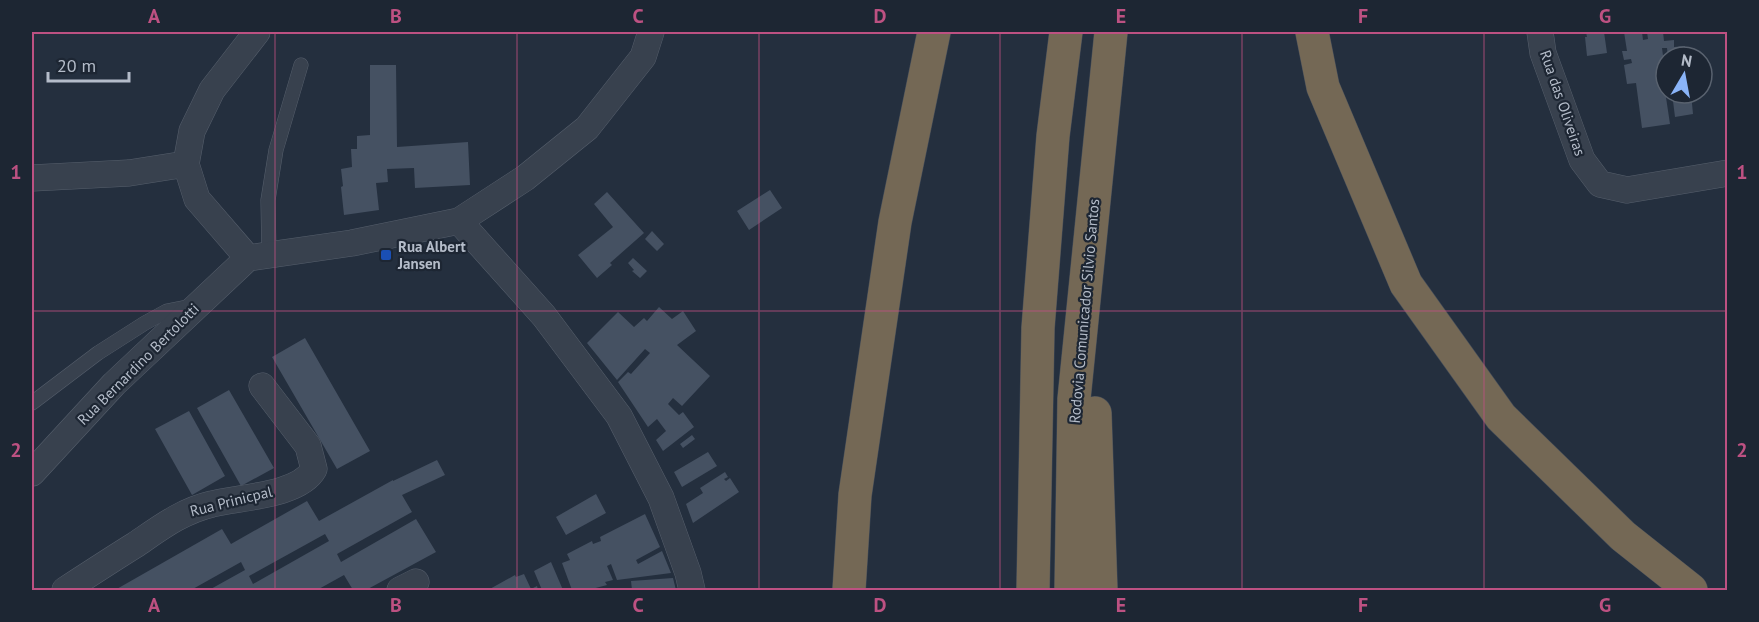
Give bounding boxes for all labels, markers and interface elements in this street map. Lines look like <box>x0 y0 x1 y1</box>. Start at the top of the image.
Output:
text: A <box>148 3 161 29</box>
text: B <box>390 3 402 29</box>
text: C <box>632 3 644 29</box>
text: D <box>874 3 887 29</box>
text: E <box>1116 3 1126 29</box>
text: F <box>1358 3 1368 29</box>
text: G <box>1599 3 1611 29</box>
scale bar <box>48 45 129 83</box>
north arrow <box>1654 45 1714 105</box>
street label: Rua das Oliveiras <box>1536 48 1590 158</box>
text: N <box>1680 49 1694 71</box>
text: 20 m <box>57 54 96 77</box>
text: 1 <box>10 159 22 185</box>
text: 1 <box>1736 159 1748 185</box>
street label: Rodovia Comunicador Silvio Santos <box>1065 198 1103 424</box>
place label: Rua Albert Jansen <box>397 237 467 273</box>
marker: Rua Albert Jansen <box>379 248 393 262</box>
street label: Rua Bernardino Bertolotti <box>73 299 203 429</box>
text: 2 <box>10 437 22 463</box>
text: 2 <box>1736 437 1748 463</box>
street label: Rua Prinicpal <box>188 481 275 520</box>
text: A <box>148 592 161 618</box>
text: B <box>390 592 402 618</box>
text: C <box>632 592 644 618</box>
text: D <box>874 592 887 618</box>
text: E <box>1116 592 1126 618</box>
text: F <box>1358 592 1368 618</box>
text: G <box>1599 592 1611 618</box>

